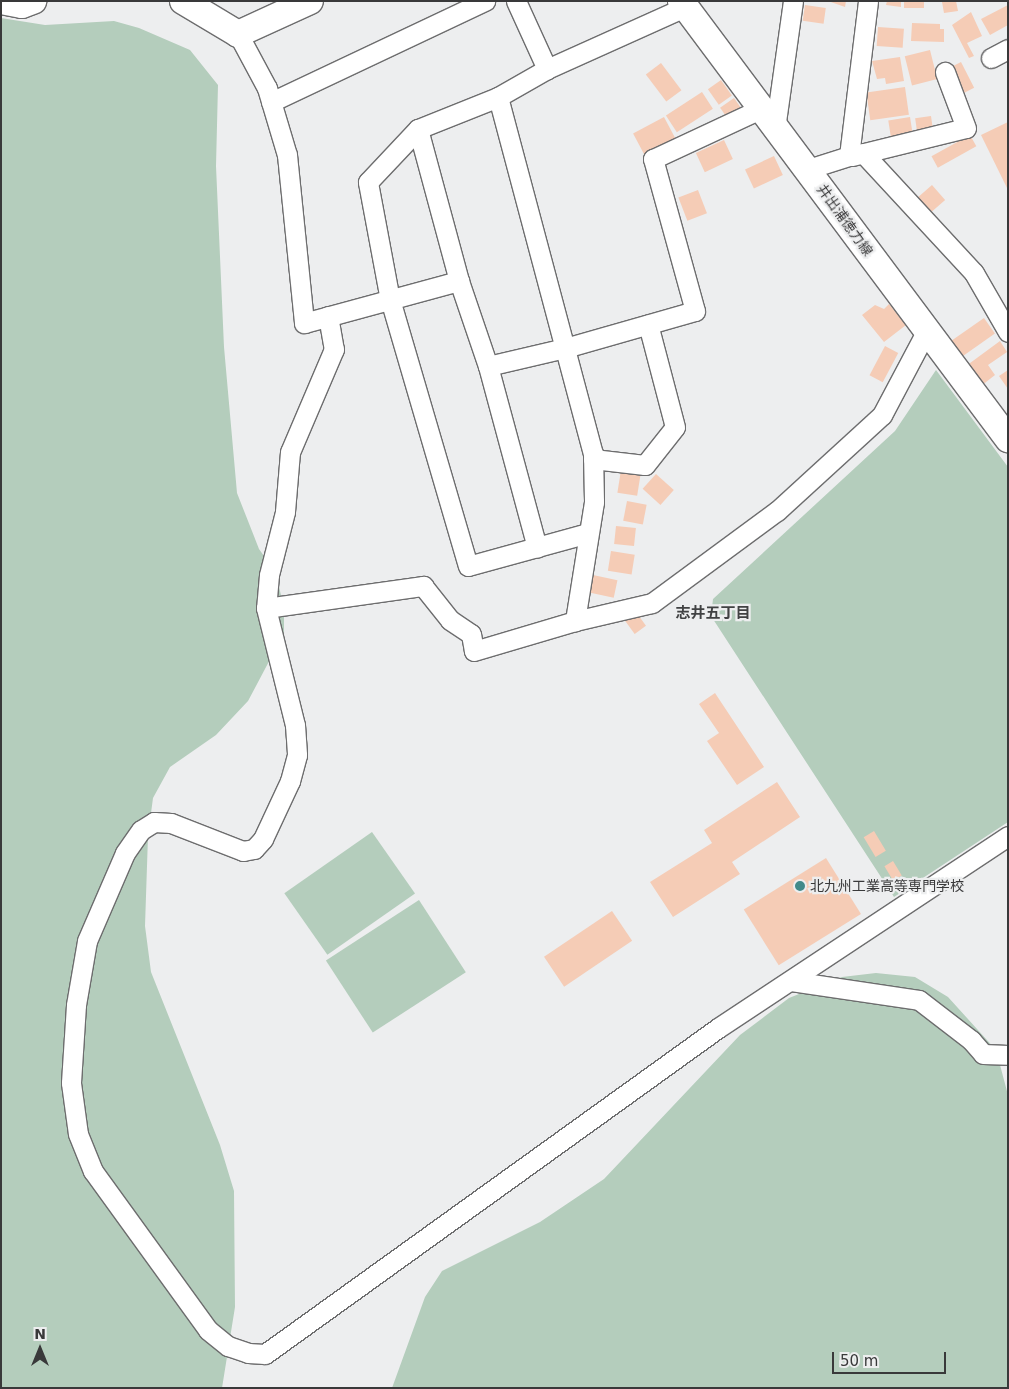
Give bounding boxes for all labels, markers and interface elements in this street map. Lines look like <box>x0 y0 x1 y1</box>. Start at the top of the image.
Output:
street label: 井出浦徳力線 <box>814 181 876 259</box>
district label: 志井五丁目 <box>676 605 750 623</box>
place label: 北九州工業高等専門学校 <box>810 878 964 894</box>
marker: 北九州工業高等専門学校 <box>794 880 806 892</box>
north arrow <box>15 1324 65 1374</box>
text: N <box>34 1326 46 1342</box>
scale bar <box>834 1342 948 1374</box>
text: 50 m <box>840 1352 878 1370</box>

